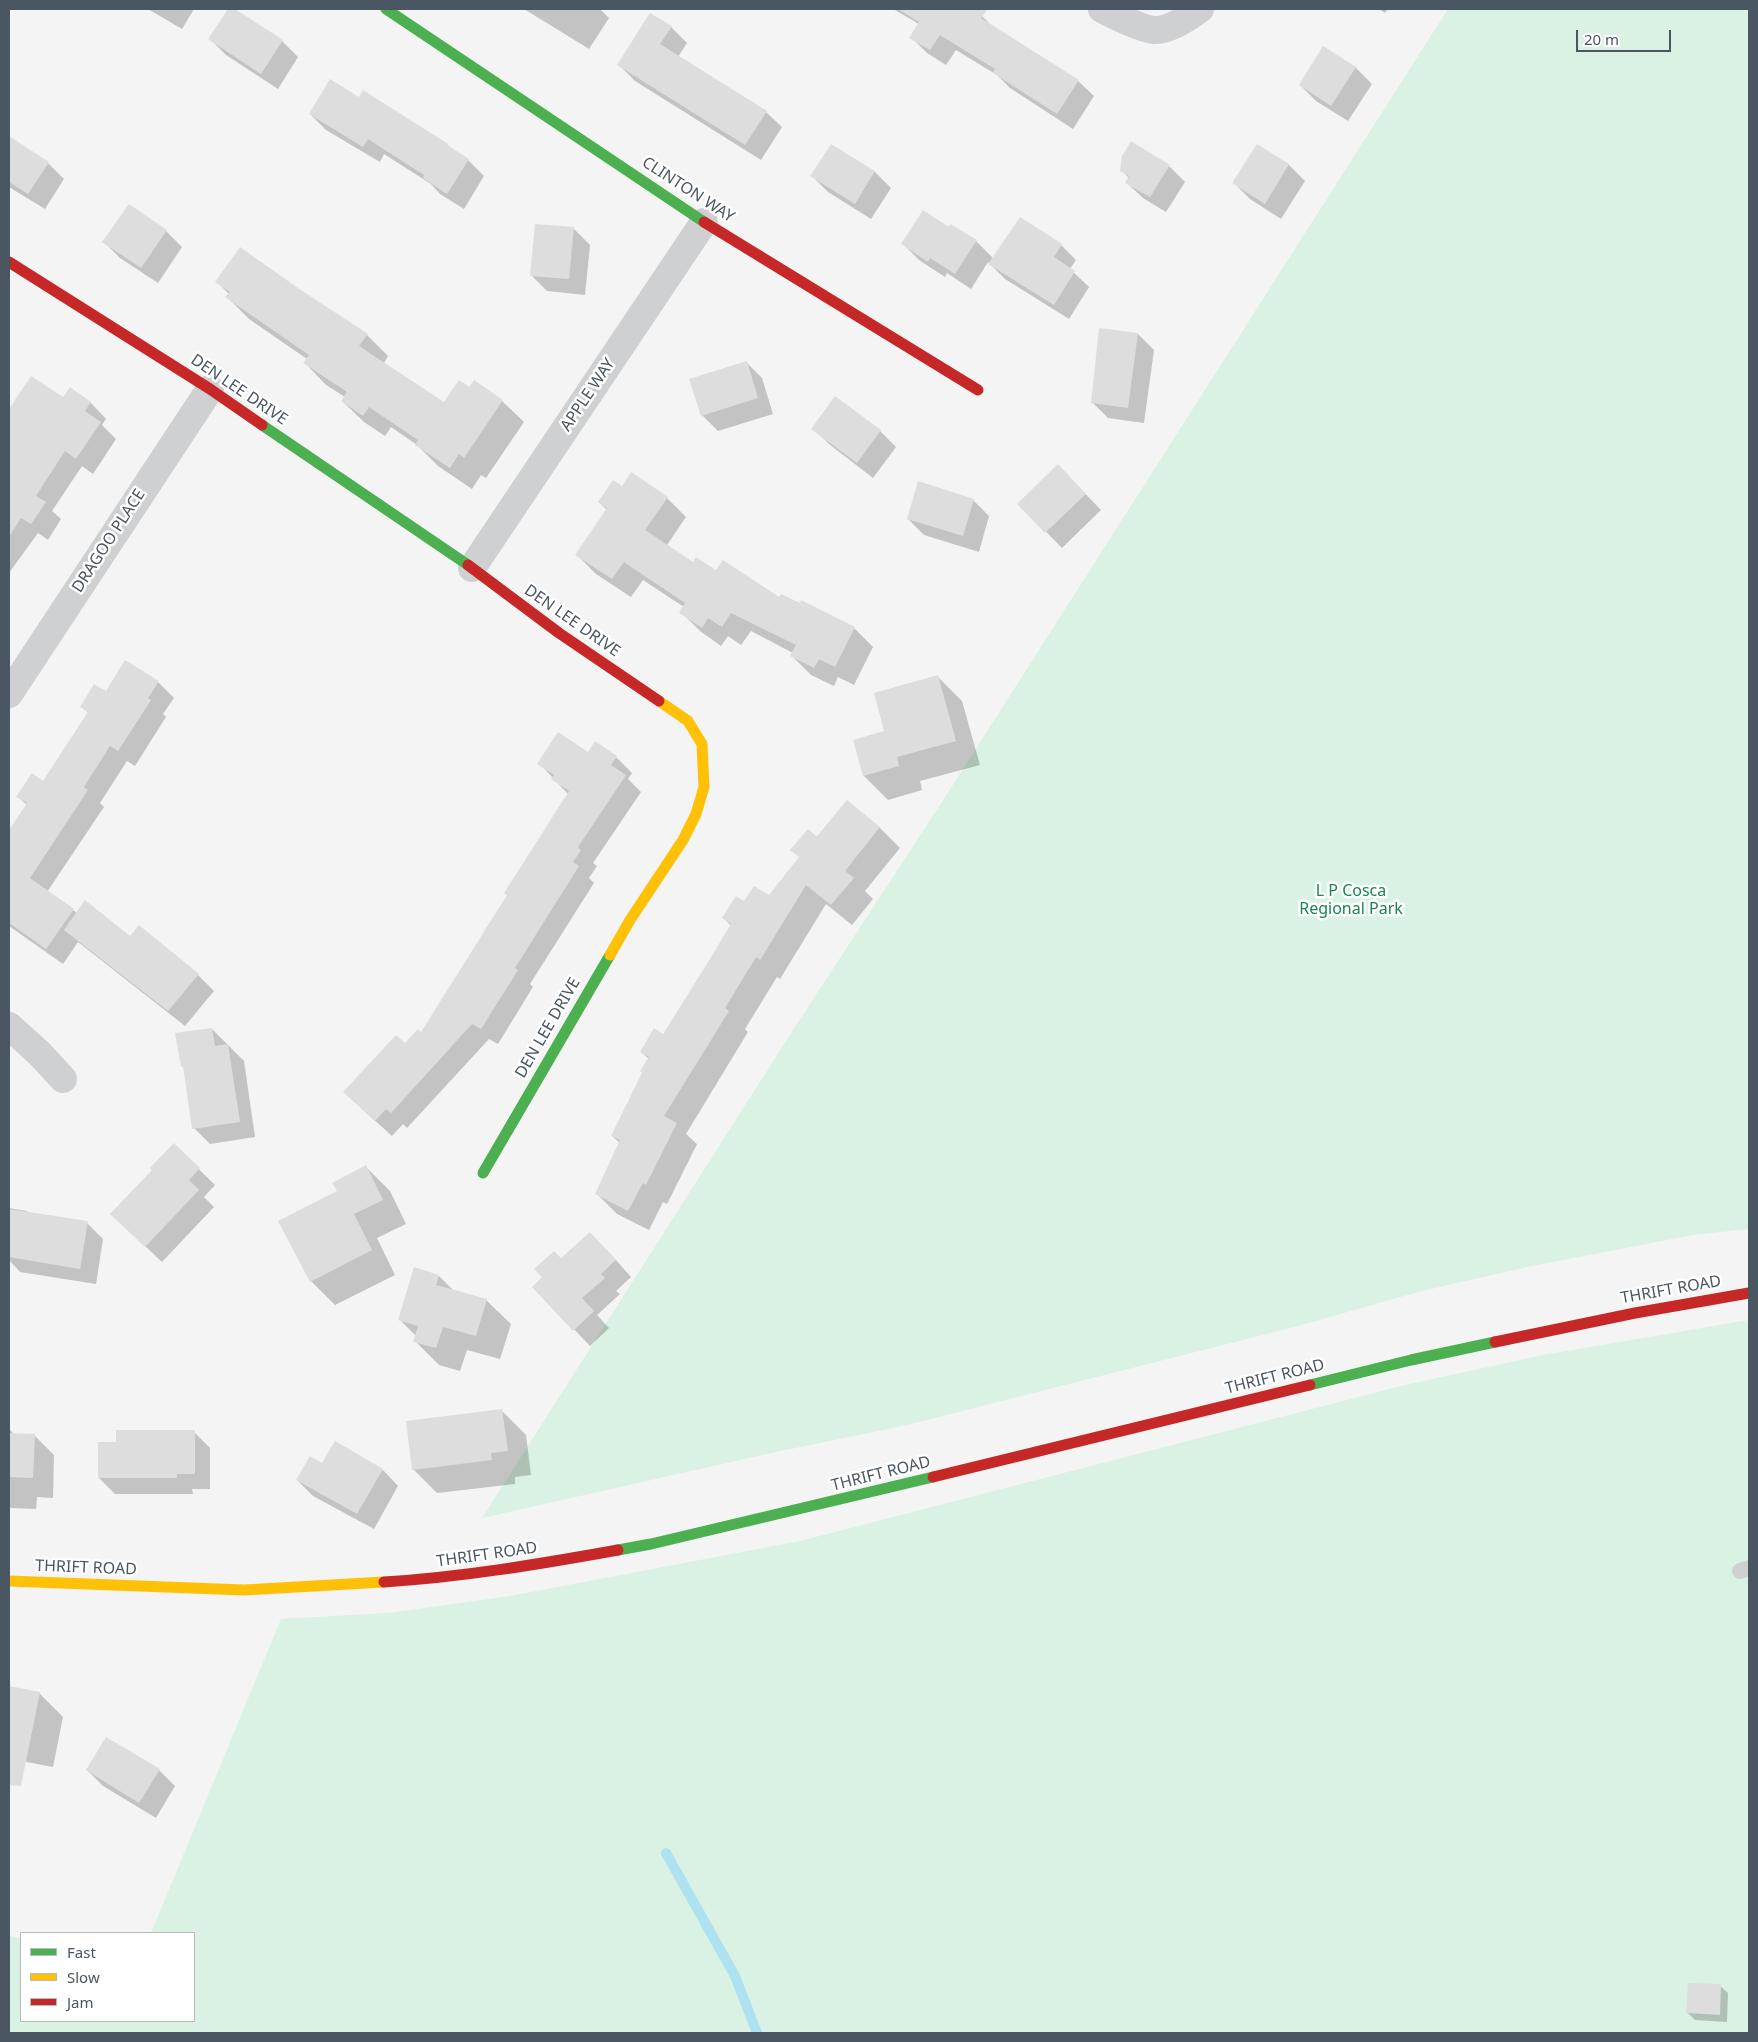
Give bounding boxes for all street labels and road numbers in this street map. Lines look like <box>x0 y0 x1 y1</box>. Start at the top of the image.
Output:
street label: CLINTON WAY <box>638 153 738 227</box>
street label: DEN LEE DRIVE <box>187 351 291 429</box>
street label: APPLE WAY <box>557 355 619 435</box>
street label: DRAGOO PLACE <box>68 486 150 596</box>
street label: DEN LEE DRIVE <box>520 581 624 661</box>
street label: DEN LEE DRIVE <box>511 974 585 1082</box>
street label: THRIFT ROAD <box>1619 1272 1723 1308</box>
street label: THRIFT ROAD <box>1223 1355 1327 1399</box>
street label: THRIFT ROAD <box>829 1452 933 1496</box>
street label: THRIFT ROAD <box>435 1538 539 1572</box>
street label: THRIFT ROAD <box>35 1557 137 1579</box>

